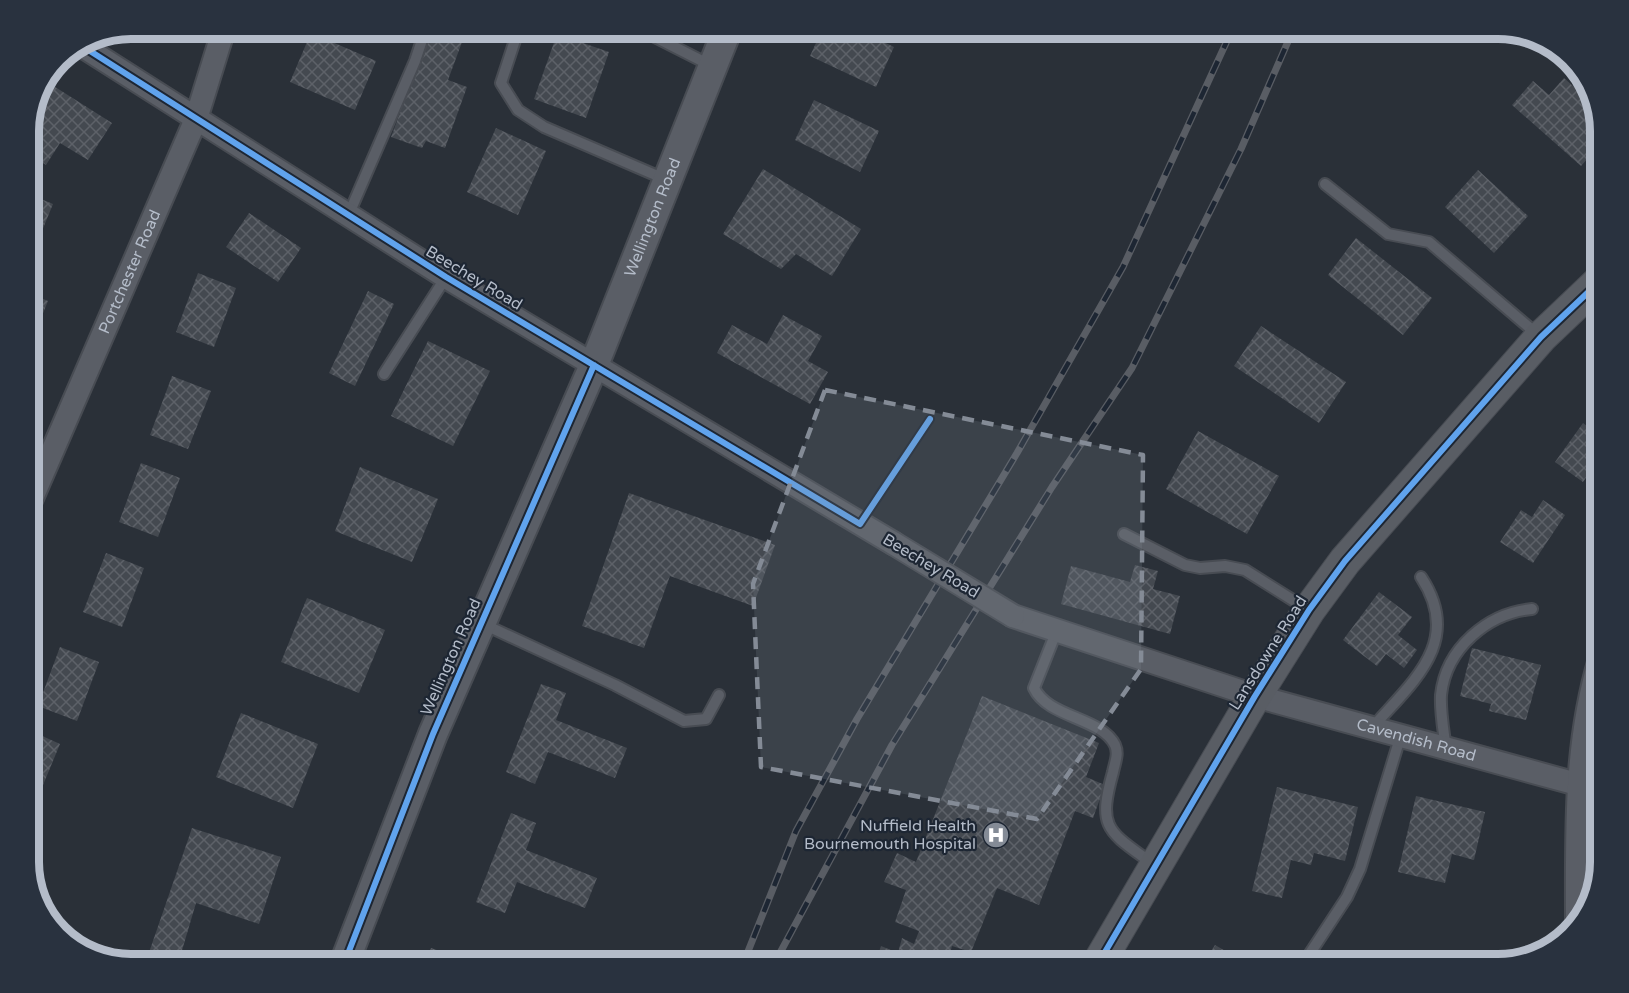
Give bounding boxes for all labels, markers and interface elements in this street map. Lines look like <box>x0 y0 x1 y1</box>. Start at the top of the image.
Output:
street label: Wellington Road <box>620 155 685 280</box>
street label: Portchester Road <box>94 207 165 337</box>
street label: Beechey Road <box>422 241 526 315</box>
street label: Beechey Road <box>879 529 983 603</box>
street label: Lansdowne Road <box>1225 592 1311 714</box>
street label: Wellington Road <box>416 595 486 719</box>
street label: Cavendish Road <box>1354 714 1478 766</box>
place label: Nuffield Health Bournemouth Hospital <box>804 816 976 854</box>
hospital icon: Nuffield Health Bournemouth Hospital <box>981 820 1011 850</box>

